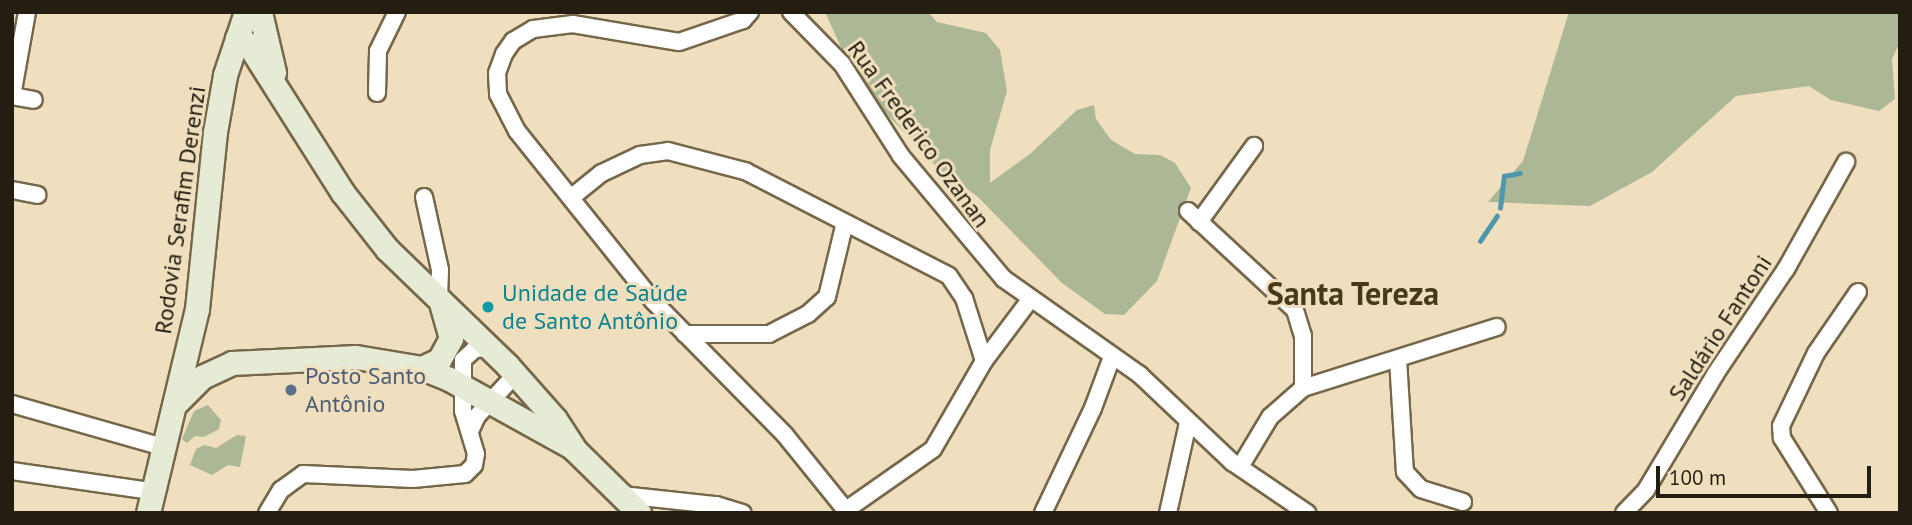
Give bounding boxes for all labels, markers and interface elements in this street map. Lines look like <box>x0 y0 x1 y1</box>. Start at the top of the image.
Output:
street label: Rua Frederico Ozanan <box>842 35 996 233</box>
street label: Rodovia Serafim Derenzi <box>148 84 212 336</box>
street label: Saldário Fantoni <box>1662 250 1778 406</box>
district label: Santa Tereza <box>1266 274 1440 312</box>
place label: Unidade de Saúde de Santo Antônio <box>502 279 688 335</box>
marker: Unidade de Saúde de Santo Antônio <box>480 299 496 315</box>
place label: Posto Santo Antônio <box>305 362 426 418</box>
marker: Posto Santo Antônio <box>283 382 299 398</box>
scale bar <box>1660 452 1875 496</box>
text: 100 m <box>1669 464 1726 491</box>

